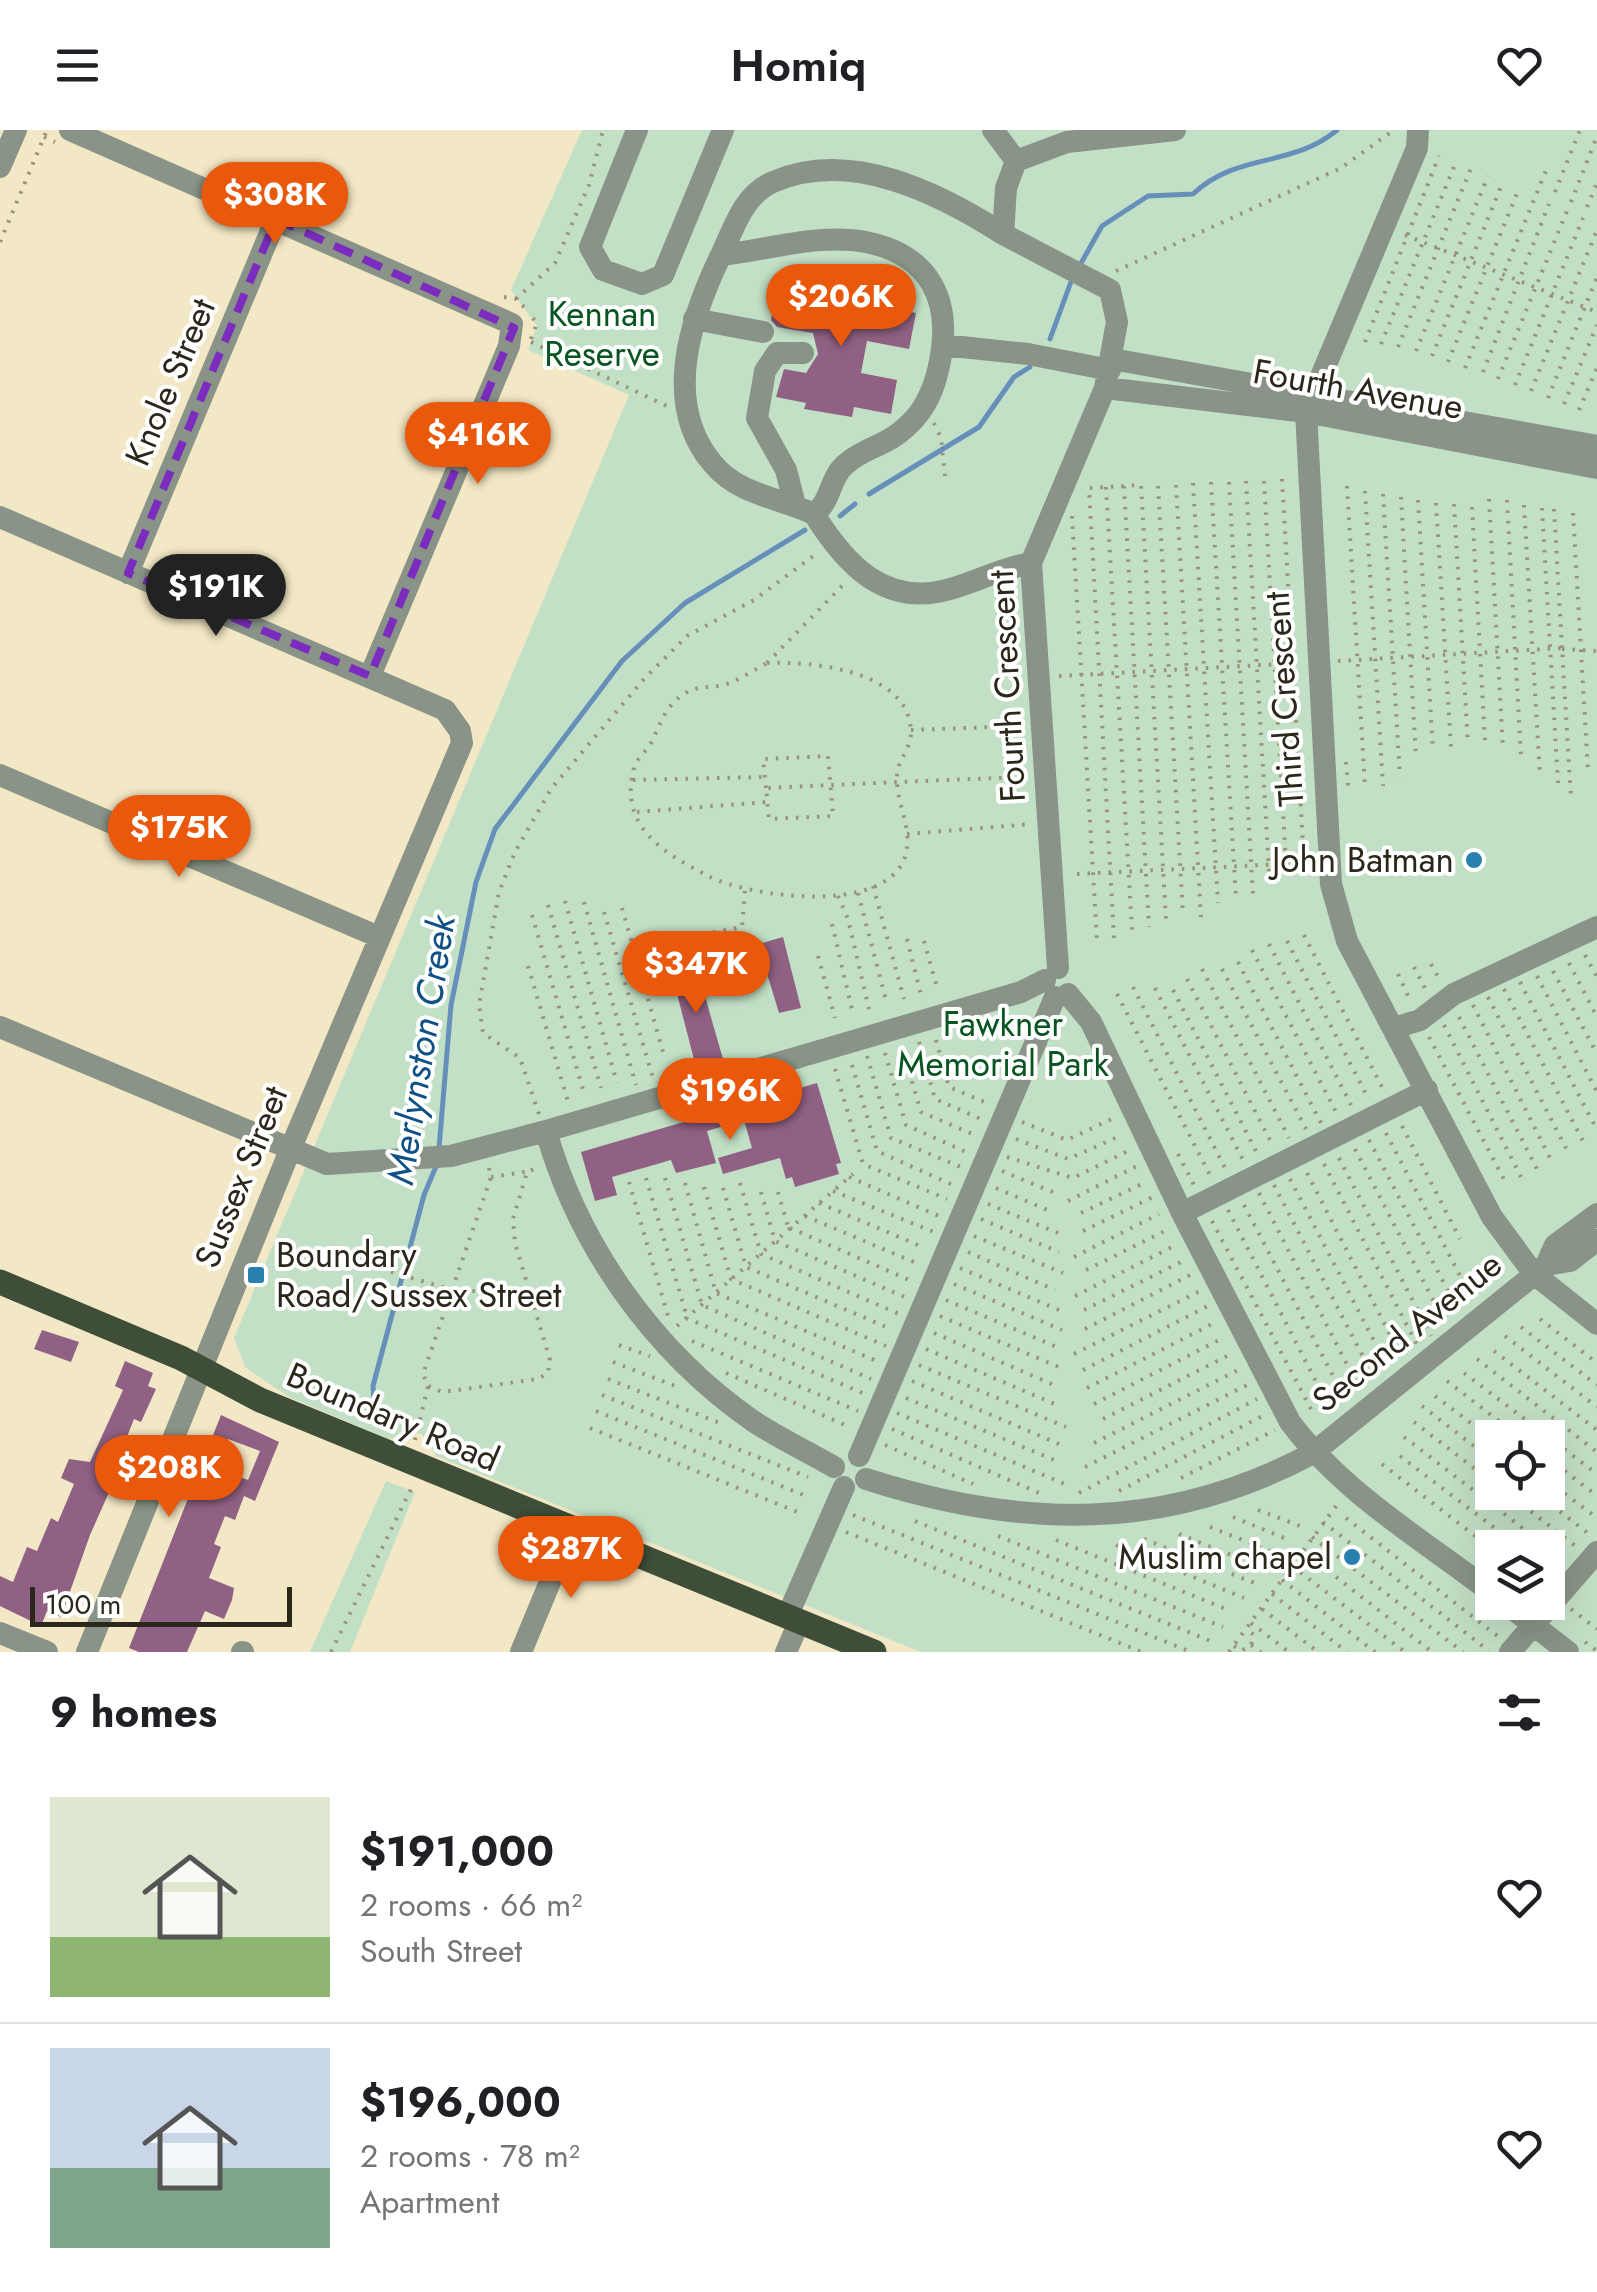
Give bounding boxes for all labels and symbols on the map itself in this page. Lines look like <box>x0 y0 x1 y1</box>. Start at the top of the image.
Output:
pin: $308K <box>205 162 345 247</box>
pin: $206K <box>771 264 911 349</box>
park label: Kennan Reserve <box>544 289 660 379</box>
street label: Knole Street <box>112 290 228 473</box>
street label: Fourth Avenue <box>1249 346 1467 432</box>
pin: $416K <box>408 402 548 487</box>
pin: $191K <box>146 554 286 639</box>
street label: Fourth Crescent <box>976 568 1038 803</box>
street label: Third Crescent <box>1252 589 1316 808</box>
pin: $175K <box>109 795 249 880</box>
place label: John Batman <box>1268 835 1454 885</box>
marker: John Batman <box>1463 849 1485 871</box>
water label: Merlynston Creek <box>372 910 469 1188</box>
pin: $347K <box>626 931 766 1016</box>
park label: Fawkner Memorial Park <box>897 999 1109 1089</box>
pin: $196K <box>660 1058 800 1143</box>
street label: Sussex Street <box>182 1078 300 1275</box>
place label: Boundary Road/Sussex Street <box>276 1230 562 1320</box>
street label: Second Avenue <box>1302 1240 1512 1424</box>
marker: Boundary Road/Sussex Street <box>245 1264 267 1286</box>
street label: Boundary Road <box>279 1350 507 1484</box>
pin: $208K <box>99 1435 239 1520</box>
pin: $287K <box>501 1516 641 1601</box>
place label: Muslim chapel <box>1118 1532 1332 1582</box>
marker: Muslim chapel <box>1341 1546 1363 1568</box>
scale bar <box>30 1582 292 1626</box>

